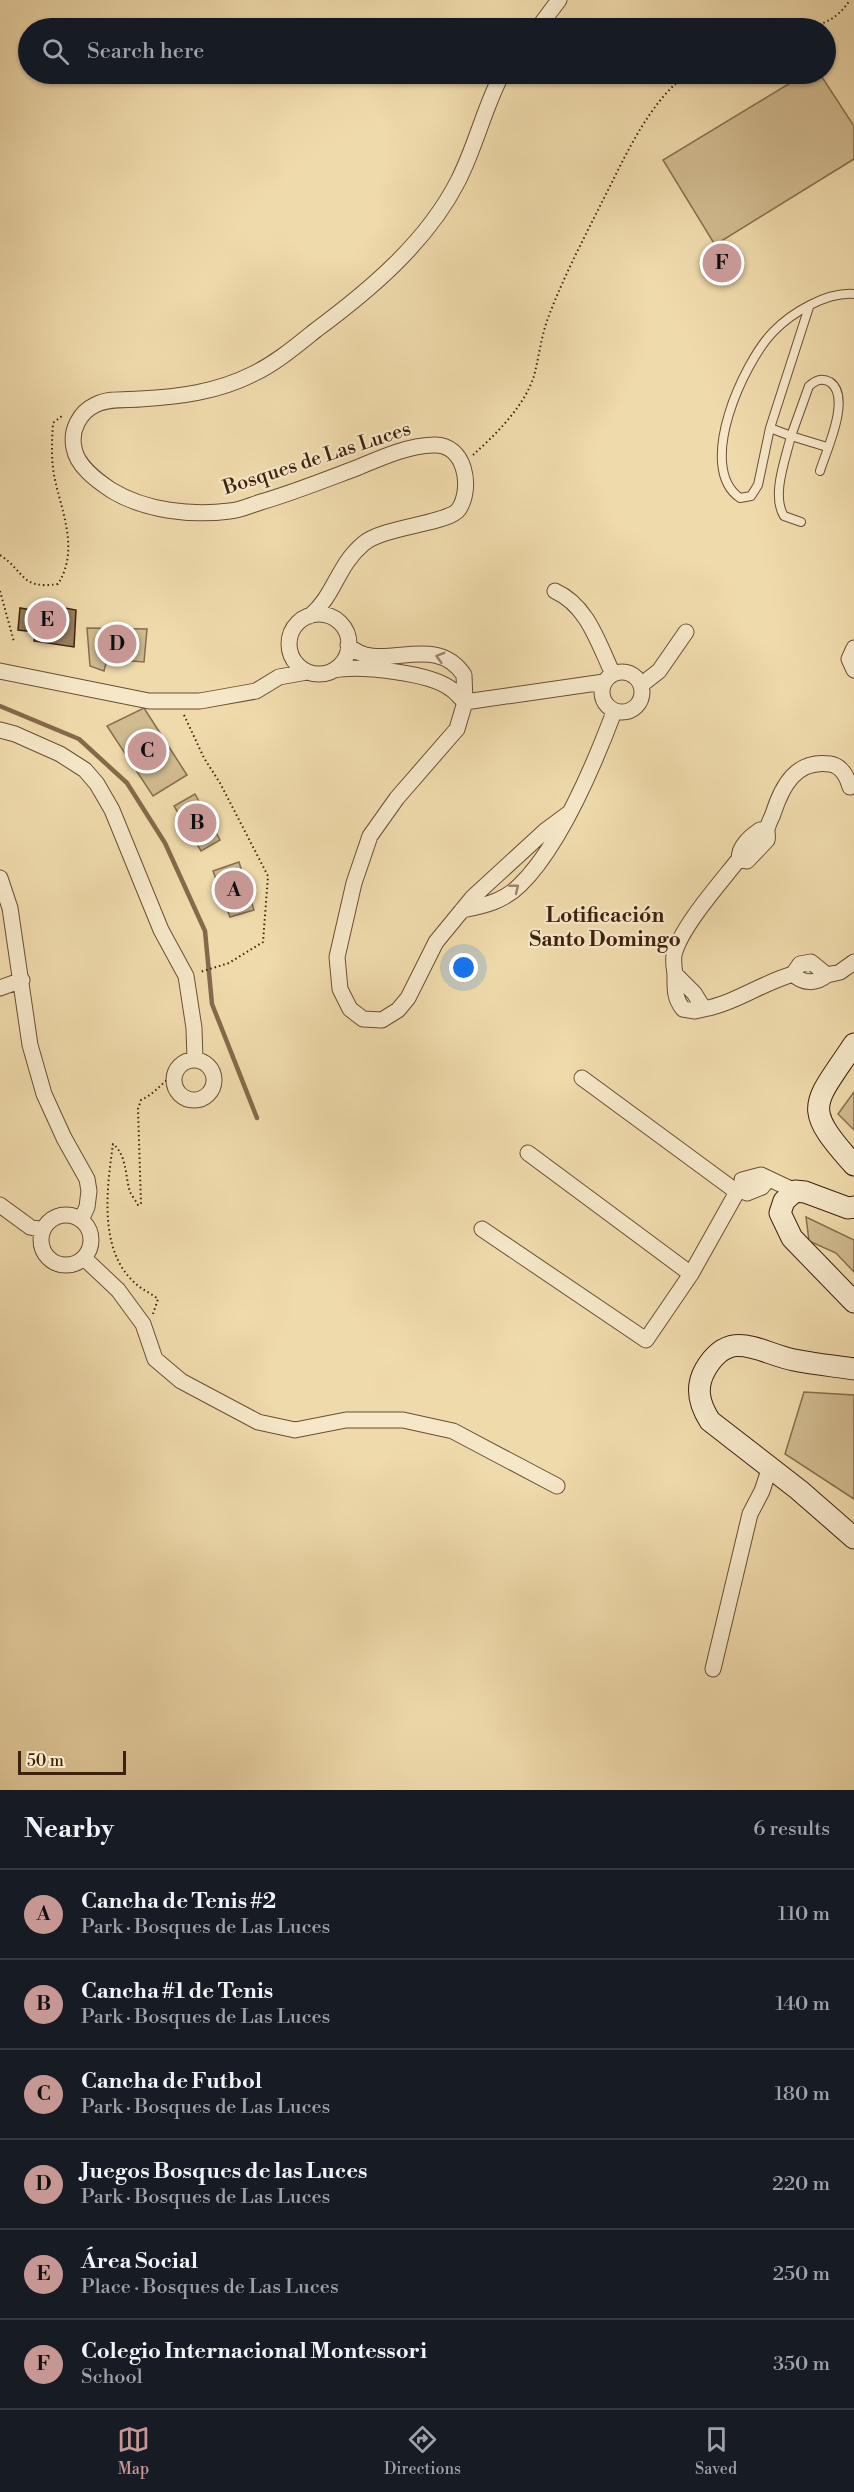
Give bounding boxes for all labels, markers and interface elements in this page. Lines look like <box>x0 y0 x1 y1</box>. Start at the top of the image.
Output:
search box <box>18 18 836 84</box>
icon: search <box>39 35 72 68</box>
text: Search here <box>87 38 204 65</box>
pin: F <box>702 240 742 286</box>
street label: Bosques de Las Luces <box>219 417 414 502</box>
pin: E <box>28 598 66 642</box>
pin: D <box>98 622 136 666</box>
one-way arrow <box>435 652 446 664</box>
pin: C <box>128 728 166 774</box>
pin: B <box>178 800 216 846</box>
pin: A <box>214 868 254 912</box>
one-way arrow <box>508 885 519 896</box>
district label: Lotificación Santo Domingo <box>529 903 681 953</box>
your location <box>449 953 478 982</box>
scale bar <box>18 1748 126 1776</box>
text: 50 m <box>27 1751 64 1771</box>
text: Nearby <box>24 1813 114 1845</box>
text: 6 results <box>753 1817 830 1842</box>
text: Cancha de Tenis #2 <box>81 1888 276 1915</box>
text: A <box>36 1902 51 1927</box>
text: 110 m <box>778 1902 830 1927</box>
text: Park · Bosques de Las Luces <box>81 1915 330 1940</box>
text: Cancha #1 de Tenis <box>81 1978 273 2005</box>
text: B <box>36 1992 51 2017</box>
text: 140 m <box>775 1992 830 2017</box>
text: Park · Bosques de Las Luces <box>81 2005 330 2030</box>
text: Cancha de Futbol <box>81 2068 262 2095</box>
text: C <box>36 2082 51 2107</box>
text: 180 m <box>775 2082 830 2107</box>
text: Park · Bosques de Las Luces <box>81 2095 330 2120</box>
text: Juegos Bosques de las Luces <box>81 2158 368 2185</box>
text: D <box>36 2172 51 2197</box>
text: 220 m <box>772 2172 830 2197</box>
text: Park · Bosques de Las Luces <box>81 2185 330 2210</box>
text: Área Social <box>81 2248 198 2275</box>
text: E <box>37 2262 50 2287</box>
text: 250 m <box>773 2262 830 2287</box>
text: Place · Bosques de Las Luces <box>81 2275 339 2300</box>
text: Colegio Internacional Montessori <box>81 2338 427 2365</box>
text: F <box>36 2352 51 2377</box>
text: 350 m <box>773 2352 830 2377</box>
text: School <box>81 2365 143 2390</box>
tab: Map <box>117 2423 150 2479</box>
tab: Directions <box>384 2423 461 2479</box>
tab: Saved <box>695 2423 737 2479</box>

